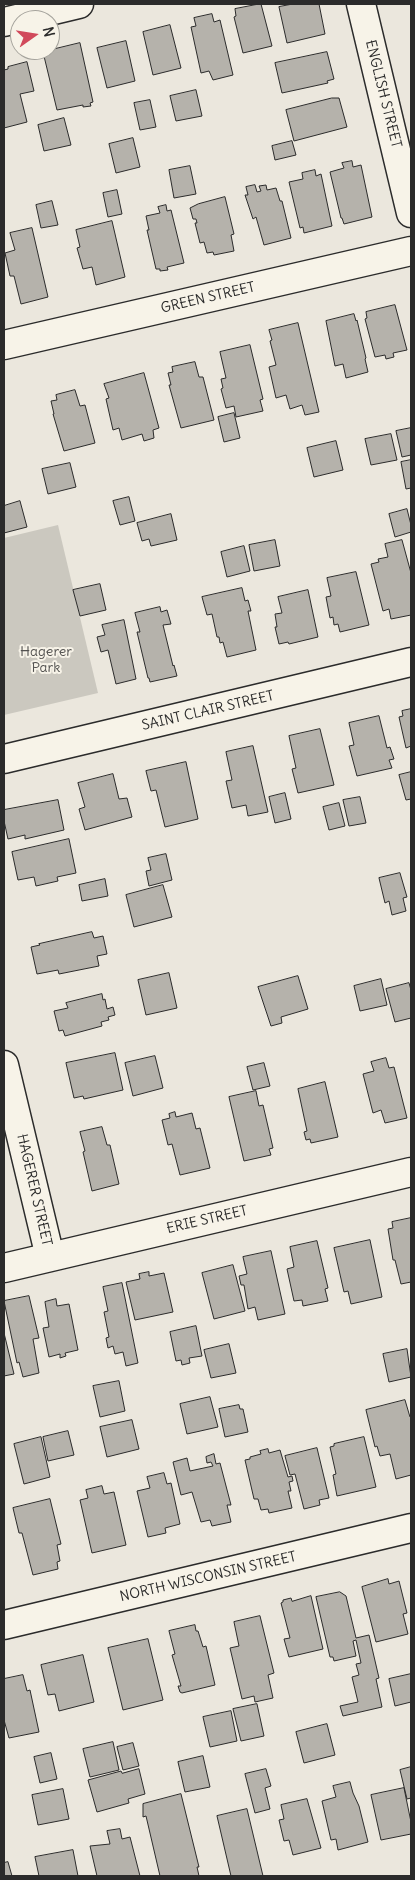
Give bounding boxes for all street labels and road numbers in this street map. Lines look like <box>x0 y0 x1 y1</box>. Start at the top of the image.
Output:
street label: ENGLISH STREET <box>361 38 405 150</box>
street label: GREEN STREET <box>159 279 257 317</box>
street label: SAINT CLAIR STREET <box>140 688 276 734</box>
street label: HAGERER STREET <box>13 1132 55 1248</box>
street label: ERIE STREET <box>165 1203 249 1237</box>
street label: NORTH WISCONSIN STREET <box>118 1549 298 1605</box>

